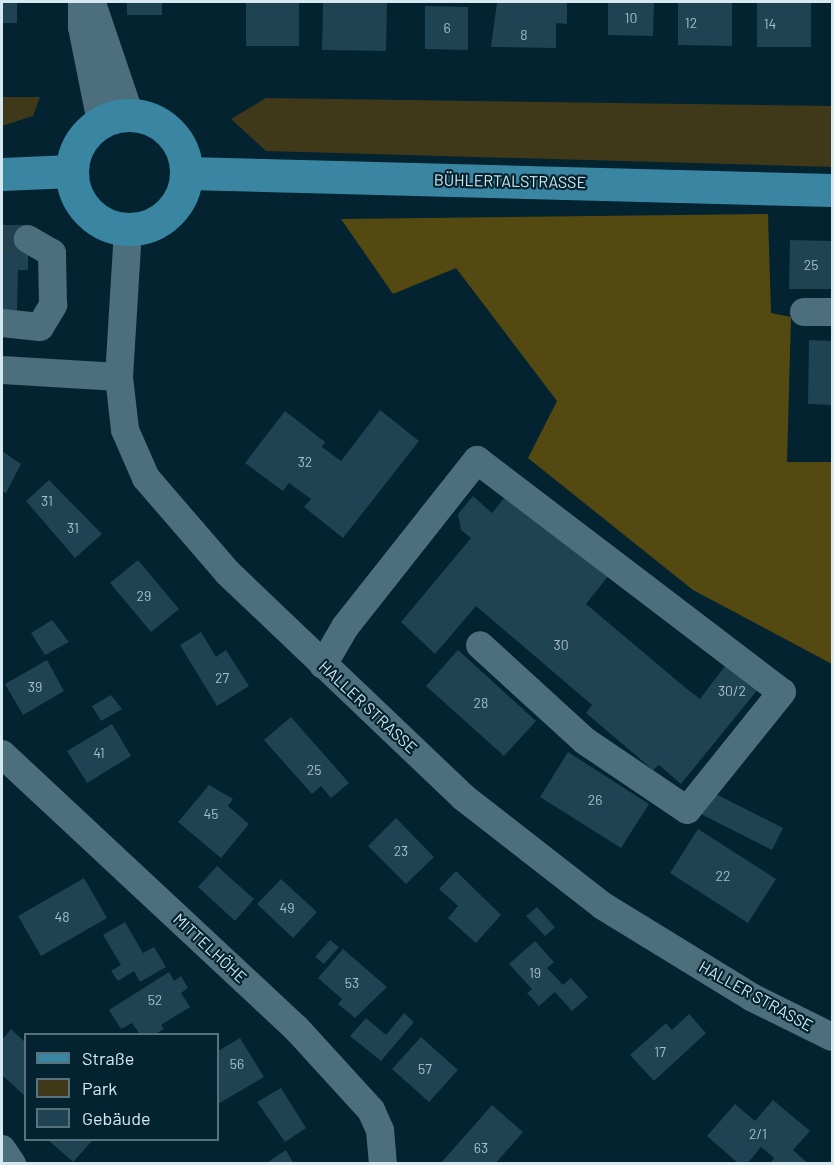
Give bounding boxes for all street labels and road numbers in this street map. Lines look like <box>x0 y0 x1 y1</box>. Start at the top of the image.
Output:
street label: BÜHLERTALSTRASSE <box>434 170 586 192</box>
street label: HALLER STRASSE <box>315 657 421 757</box>
street label: MITTELHÖHE <box>169 909 251 987</box>
street label: HALLER STRASSE <box>696 957 816 1035</box>

